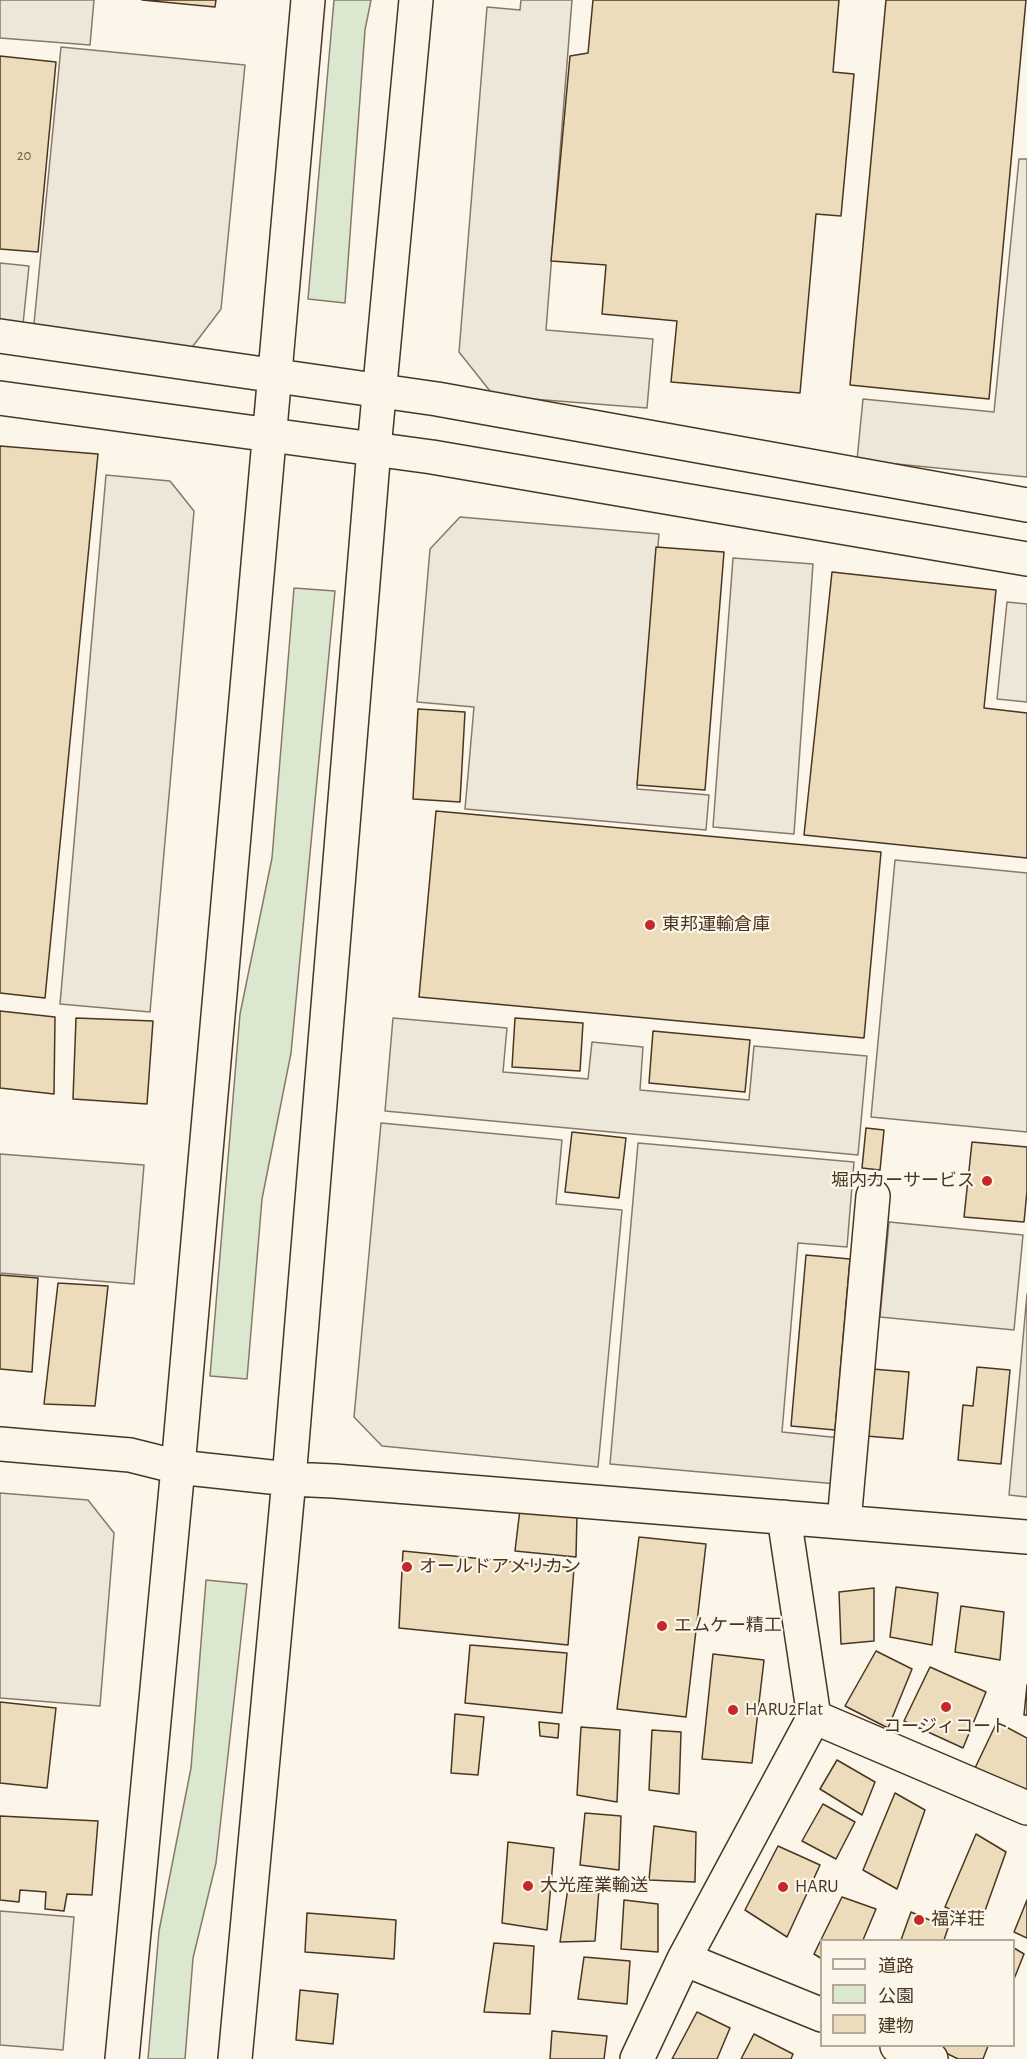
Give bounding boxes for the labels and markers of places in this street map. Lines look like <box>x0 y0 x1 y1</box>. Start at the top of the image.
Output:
place label: 東邦運輸倉庫 <box>662 914 770 936</box>
marker: 東邦運輸倉庫 <box>643 918 657 932</box>
place label: 堀内カーサービス <box>831 1170 975 1192</box>
marker: 堀内カーサービス <box>980 1174 994 1188</box>
place label: オールドアメリカン <box>419 1556 581 1578</box>
marker: オールドアメリカン <box>400 1560 414 1574</box>
place label: エムケー精工 <box>674 1615 782 1637</box>
marker: エムケー精工 <box>655 1619 669 1633</box>
place label: HARU2Flat <box>745 1699 823 1721</box>
marker: コージィコート <box>939 1700 953 1714</box>
marker: HARU2Flat <box>726 1703 740 1717</box>
place label: コージィコート <box>883 1716 1009 1738</box>
place label: 大光産業輸送 <box>540 1875 648 1897</box>
place label: HARU <box>795 1876 839 1898</box>
marker: 大光産業輸送 <box>521 1879 535 1893</box>
marker: HARU <box>776 1880 790 1894</box>
place label: 福洋荘 <box>931 1909 985 1931</box>
marker: 福洋荘 <box>912 1913 926 1927</box>

